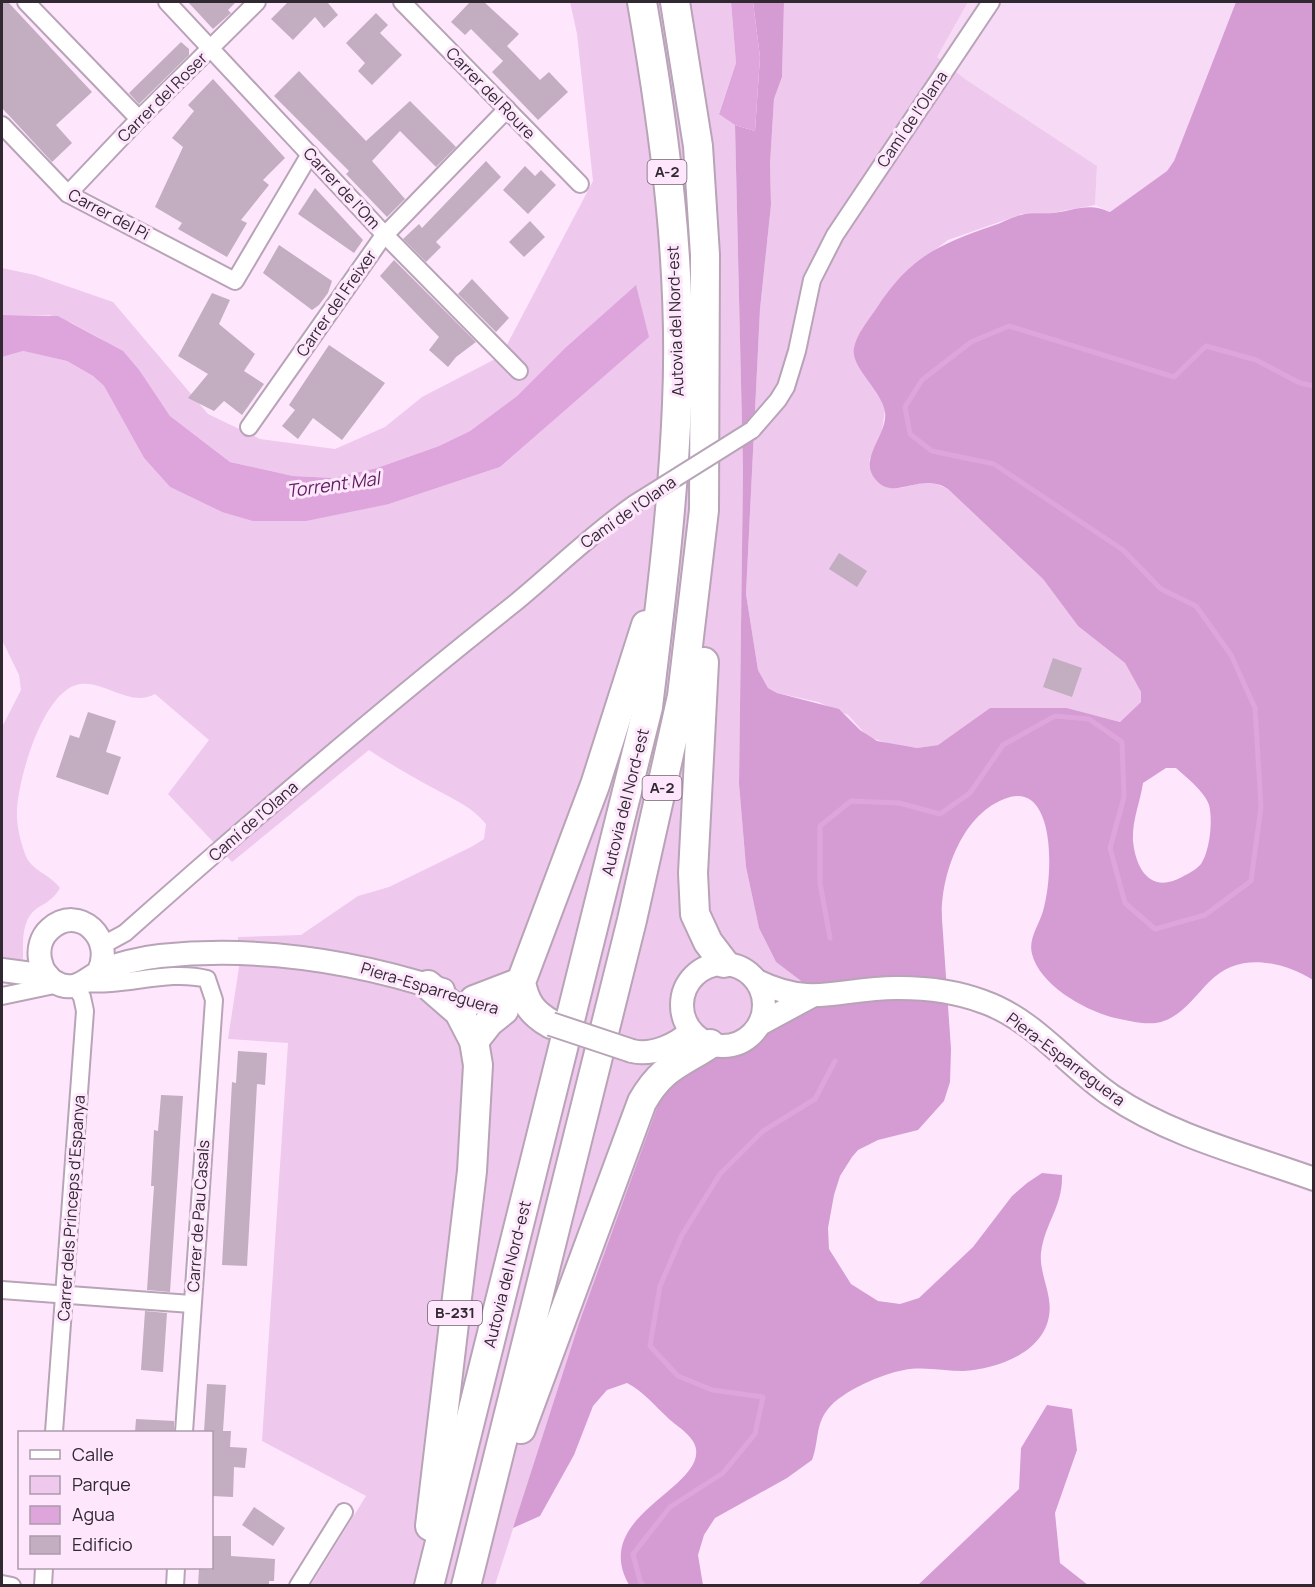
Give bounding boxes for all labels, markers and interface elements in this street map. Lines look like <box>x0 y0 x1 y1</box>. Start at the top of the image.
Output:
street label: Carrer del Roure <box>441 42 541 144</box>
street label: Carrer del Roser <box>112 47 212 147</box>
street label: Camí de l'Olana <box>872 66 952 172</box>
street label: Carrer de l'Om <box>299 143 385 233</box>
road number: A-2 <box>648 160 686 184</box>
street label: Carrer del Pi <box>64 183 154 245</box>
street label: Carrer del Freixer <box>291 245 381 361</box>
street label: Autovia del Nord-est <box>661 245 689 397</box>
water label: Torrent Mal <box>285 465 384 502</box>
street label: Camí de l'Olana <box>576 471 680 553</box>
street label: Autovia del Nord-est <box>596 726 654 878</box>
street label: Camí de l'Olana <box>203 776 303 866</box>
road number: A-2 <box>642 776 682 800</box>
street label: Piera-Esparreguera <box>358 957 502 1019</box>
street label: Piera-Esparreguera <box>1002 1007 1130 1111</box>
street label: Carrer dels Princeps d'Espanya <box>52 1094 90 1322</box>
street label: Carrer de Pau Casals <box>182 1139 214 1293</box>
street label: Autovia del Nord-est <box>478 1198 536 1350</box>
road number: B-231 <box>428 1301 482 1325</box>
legend <box>18 1431 213 1569</box>
text: Calle <box>72 1442 114 1466</box>
text: Parque <box>72 1472 131 1496</box>
text: Agua <box>72 1502 115 1526</box>
text: Edificio <box>72 1532 133 1556</box>

